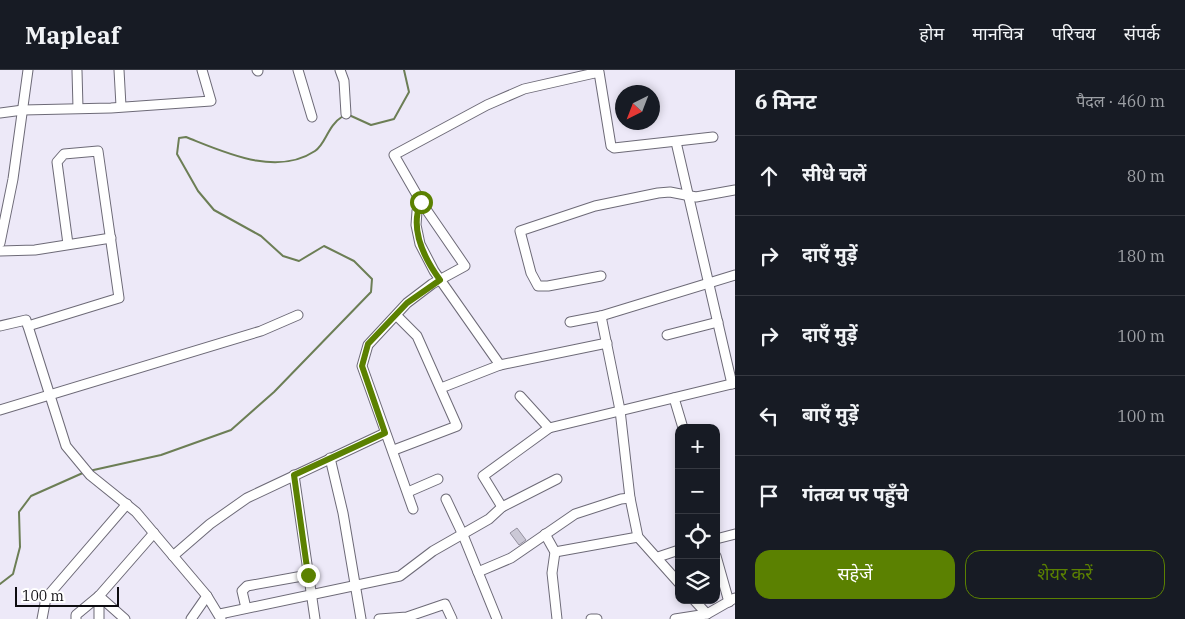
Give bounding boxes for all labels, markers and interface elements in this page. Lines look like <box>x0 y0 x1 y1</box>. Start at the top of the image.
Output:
text: Mapleaf <box>25 19 120 51</box>
text: होम <box>919 22 944 45</box>
text: मानचित्र <box>972 22 1024 45</box>
text: परिचय <box>1052 22 1096 45</box>
text: संपर्क <box>1124 22 1160 45</box>
north arrow <box>615 85 660 130</box>
text: 6 मिनट <box>755 87 817 115</box>
text: पैदल · 460 m <box>1076 91 1165 111</box>
icon: ahead <box>755 162 783 190</box>
text: सीधे चलें <box>802 162 866 186</box>
text: 80 m <box>1127 166 1165 186</box>
route start <box>410 191 433 214</box>
icon: right <box>755 242 783 270</box>
text: दाएँ मुड़ें <box>802 242 857 266</box>
text: 180 m <box>1117 246 1165 266</box>
icon: right <box>755 322 783 350</box>
text: दाएँ मुड़ें <box>802 322 857 346</box>
text: 100 m <box>1117 326 1165 346</box>
icon: left <box>755 402 783 430</box>
text: बाएँ मुड़ें <box>802 402 859 426</box>
text: 100 m <box>1117 406 1165 426</box>
map controls <box>675 424 720 604</box>
button: + <box>675 424 720 469</box>
button: − <box>675 469 720 514</box>
icon: arrive <box>755 482 783 510</box>
text: गंतव्य पर पहुँचे <box>802 482 909 506</box>
button: locate <box>675 514 720 559</box>
button: सहेजें <box>755 550 955 599</box>
button: शेयर करें <box>965 550 1165 599</box>
button: layers <box>675 559 720 604</box>
route end <box>297 564 320 587</box>
scale bar <box>15 584 119 607</box>
text: 100 m <box>22 587 64 605</box>

